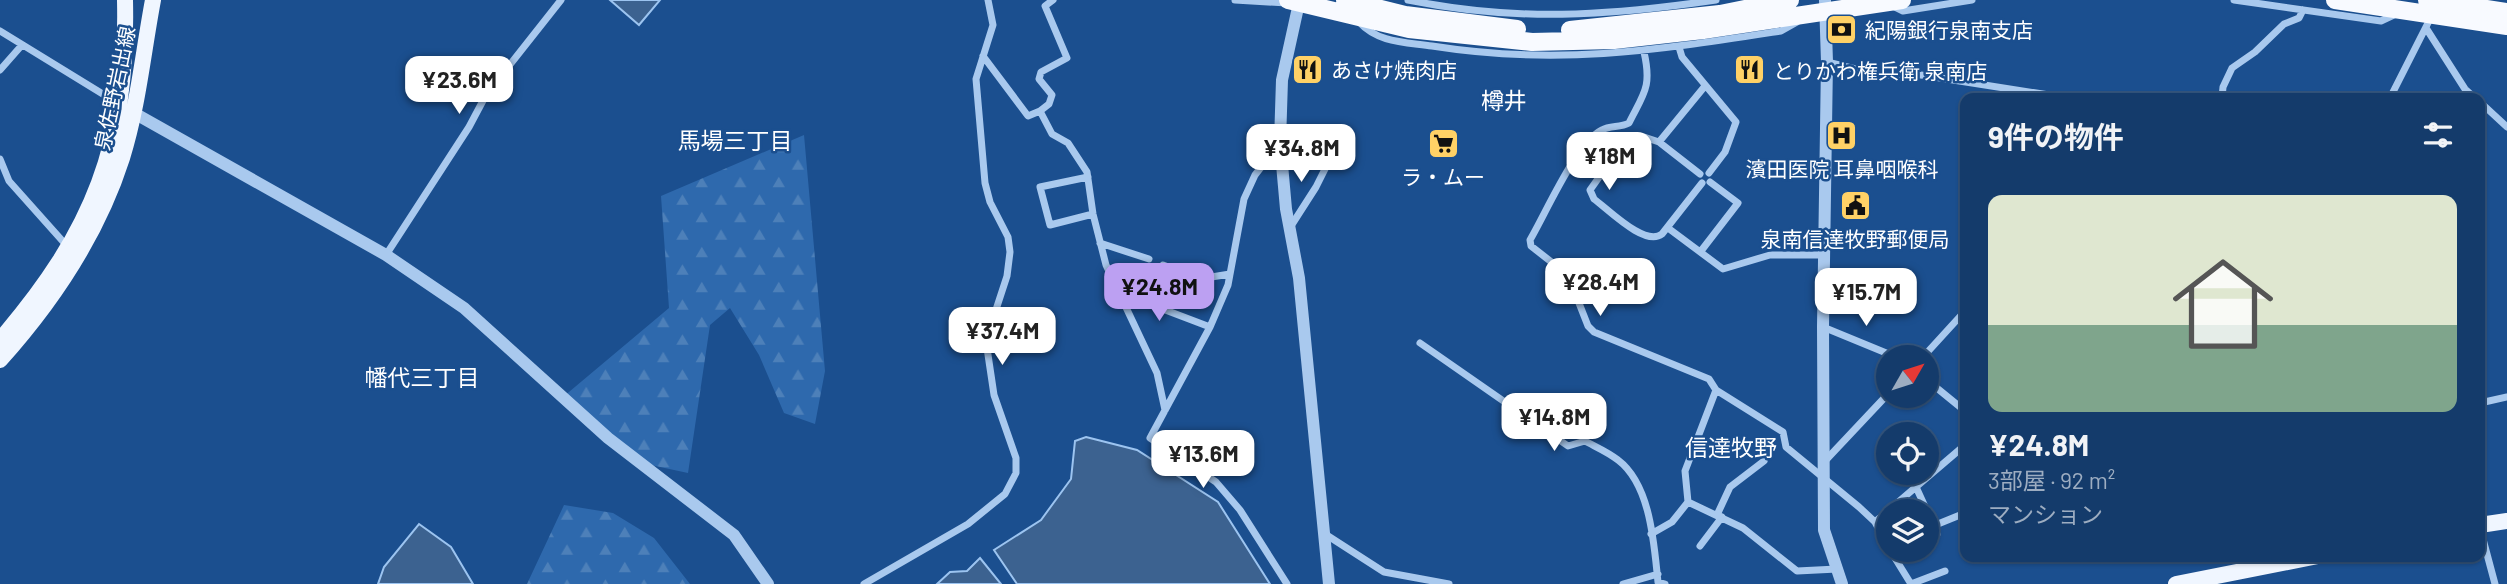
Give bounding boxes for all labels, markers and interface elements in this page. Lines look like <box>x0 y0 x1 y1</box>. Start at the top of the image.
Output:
bank icon: 紀陽銀行泉南支店 <box>1825 12 1859 46</box>
place label: 紀陽銀行泉南支店 <box>1865 17 2033 42</box>
street label: 泉佐野岩出線 <box>89 24 139 152</box>
restaurant icon: あさけ焼肉店 <box>1291 52 1325 86</box>
restaurant icon: とりかわ権兵衛 泉南店 <box>1733 53 1767 87</box>
pin: ¥23.6M <box>402 57 516 116</box>
place label: あさけ焼肉店 <box>1331 57 1457 82</box>
place label: とりかわ権兵衛 泉南店 <box>1773 58 1987 83</box>
text: ¥23.6M <box>421 65 497 93</box>
district label: 樽井 <box>1481 86 1527 114</box>
icon: filters <box>2419 116 2457 154</box>
text: 9件の物件 <box>1988 118 2124 154</box>
hospital icon: 濱田医院 耳鼻咽喉科 <box>1825 119 1859 153</box>
pin: ¥34.8M <box>1244 124 1358 184</box>
district label: 馬場三丁目 <box>678 126 793 154</box>
supermarket icon: ラ・ムー <box>1426 127 1460 161</box>
pin: ¥18M <box>1568 132 1650 192</box>
text: ¥34.8M <box>1262 133 1340 161</box>
text: ¥18M <box>1583 141 1635 169</box>
place label: 濱田医院 耳鼻咽喉科 <box>1745 156 1939 181</box>
place label: ラ・ムー <box>1401 164 1485 189</box>
public building icon: 泉南信達牧野郵便局 <box>1838 189 1872 223</box>
place label: 泉南信達牧野郵便局 <box>1761 226 1950 251</box>
icon: home <box>2160 241 2286 367</box>
pin: ¥28.4M <box>1543 258 1657 318</box>
pin: ¥24.8M <box>1102 264 1216 323</box>
text: ¥28.4M <box>1561 267 1639 295</box>
pin: ¥15.7M <box>1809 268 1923 328</box>
text: ¥24.8M <box>1120 272 1198 300</box>
text: ¥15.7M <box>1831 277 1901 305</box>
pin: ¥37.4M <box>945 308 1059 367</box>
text: ¥37.4M <box>965 316 1039 344</box>
north arrow <box>1876 345 1939 408</box>
map controls <box>1876 345 1939 562</box>
district label: 幡代三丁目 <box>365 363 480 391</box>
pin: ¥14.8M <box>1497 393 1611 453</box>
text: ¥14.8M <box>1518 402 1590 430</box>
button: locate <box>1876 422 1939 485</box>
text: ¥24.8M <box>1988 426 2089 462</box>
pin: ¥13.6M <box>1146 430 1260 490</box>
district label: 信達牧野 <box>1685 433 1777 461</box>
text: ¥13.6M <box>1167 439 1239 467</box>
text: 3部屋 · 92 m² <box>1988 466 2115 494</box>
button: layers <box>1876 499 1939 562</box>
text: マンション <box>1988 500 2103 528</box>

